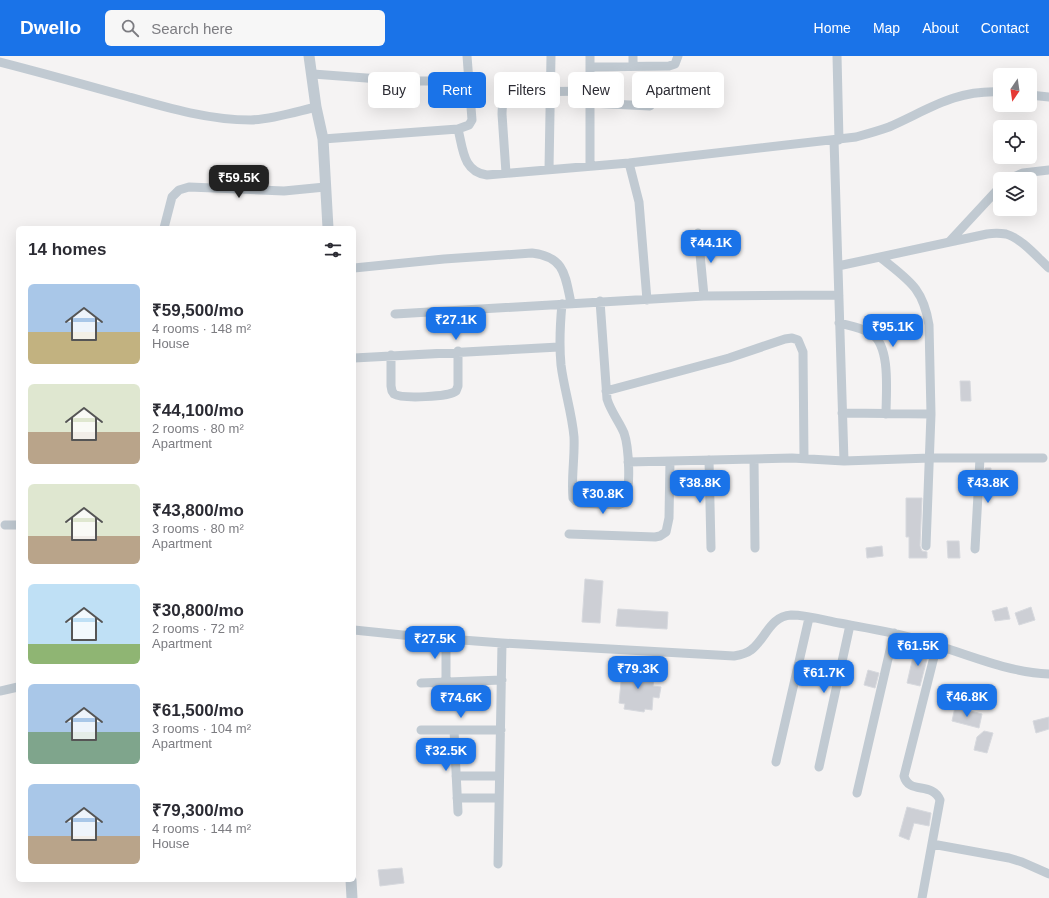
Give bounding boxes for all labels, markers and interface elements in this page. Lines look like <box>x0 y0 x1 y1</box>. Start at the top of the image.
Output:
search box <box>105 10 385 46</box>
text: Dwello <box>20 17 81 38</box>
icon: search <box>119 17 141 39</box>
text: Search here <box>151 20 233 37</box>
text: Home <box>814 20 851 36</box>
text: Map <box>873 20 900 36</box>
text: About <box>922 20 959 36</box>
text: Contact <box>981 20 1029 36</box>
north arrow <box>993 68 1037 112</box>
map controls <box>993 68 1037 216</box>
chip: Buy <box>368 72 420 108</box>
chip: Rent <box>428 72 486 108</box>
chip: Filters <box>494 72 560 108</box>
chip: New <box>568 72 624 108</box>
chip: Apartment <box>632 72 724 108</box>
button: locate <box>993 120 1037 164</box>
pin: ₹59.5K <box>206 165 272 199</box>
text: ₹59.5K <box>218 170 260 185</box>
button: layers <box>993 172 1037 216</box>
pin: ₹44.1K <box>678 230 744 264</box>
text: ₹44.1K <box>690 235 732 250</box>
icon: filters <box>322 239 344 261</box>
text: 14 homes <box>28 240 106 259</box>
icon: home <box>60 300 108 348</box>
text: ₹59,500/mo <box>152 301 244 320</box>
pin: ₹27.1K <box>423 307 489 341</box>
text: ₹27.1K <box>435 312 477 327</box>
pin: ₹95.1K <box>860 314 926 348</box>
text: ₹95.1K <box>872 319 914 334</box>
text: 4 rooms · 148 m² <box>152 321 251 336</box>
text: House <box>152 336 190 351</box>
icon: home <box>60 400 108 448</box>
text: ₹44,100/mo <box>152 401 244 420</box>
text: 2 rooms · 80 m² <box>152 421 244 436</box>
text: Apartment <box>152 436 212 451</box>
pin: ₹38.8K <box>667 470 733 504</box>
pin: ₹43.8K <box>955 470 1021 504</box>
text: ₹38.8K <box>679 475 721 490</box>
text: ₹43.8K <box>967 475 1009 490</box>
pin: ₹30.8K <box>570 481 636 515</box>
text: ₹30.8K <box>582 486 624 501</box>
icon: home <box>60 500 108 548</box>
text: ₹43,800/mo <box>152 501 244 520</box>
text: 3 rooms · 80 m² <box>152 521 244 536</box>
text: Apartment <box>152 536 212 551</box>
icon: home <box>60 600 108 648</box>
text: ₹30,800/mo <box>152 601 244 620</box>
text: 2 rooms · 72 m² <box>152 621 244 636</box>
pin: ₹27.5K <box>402 626 468 660</box>
text: ₹27.5K <box>414 631 456 646</box>
pin: ₹61.5K <box>885 633 951 667</box>
text: Apartment <box>152 636 212 651</box>
text: ₹61.5K <box>897 638 939 653</box>
pin: ₹79.3K <box>605 656 671 690</box>
pin: ₹61.7K <box>791 660 857 694</box>
text: ₹79.3K <box>617 661 659 676</box>
text: ₹61.7K <box>803 665 845 680</box>
pin: ₹46.8K <box>934 684 1000 718</box>
pin: ₹74.6K <box>428 685 494 719</box>
text: ₹46.8K <box>946 689 988 704</box>
text: ₹74.6K <box>440 690 482 705</box>
icon: home <box>60 700 108 748</box>
text: ₹61,500/mo <box>152 701 244 720</box>
text: 3 rooms · 104 m² <box>152 721 251 736</box>
text: Apartment <box>152 736 212 751</box>
pin: ₹32.5K <box>413 738 479 772</box>
text: ₹32.5K <box>425 743 467 758</box>
icon: home <box>60 800 108 848</box>
text: ₹79,300/mo <box>152 801 244 820</box>
text: 4 rooms · 144 m² <box>152 821 251 836</box>
text: House <box>152 836 190 851</box>

